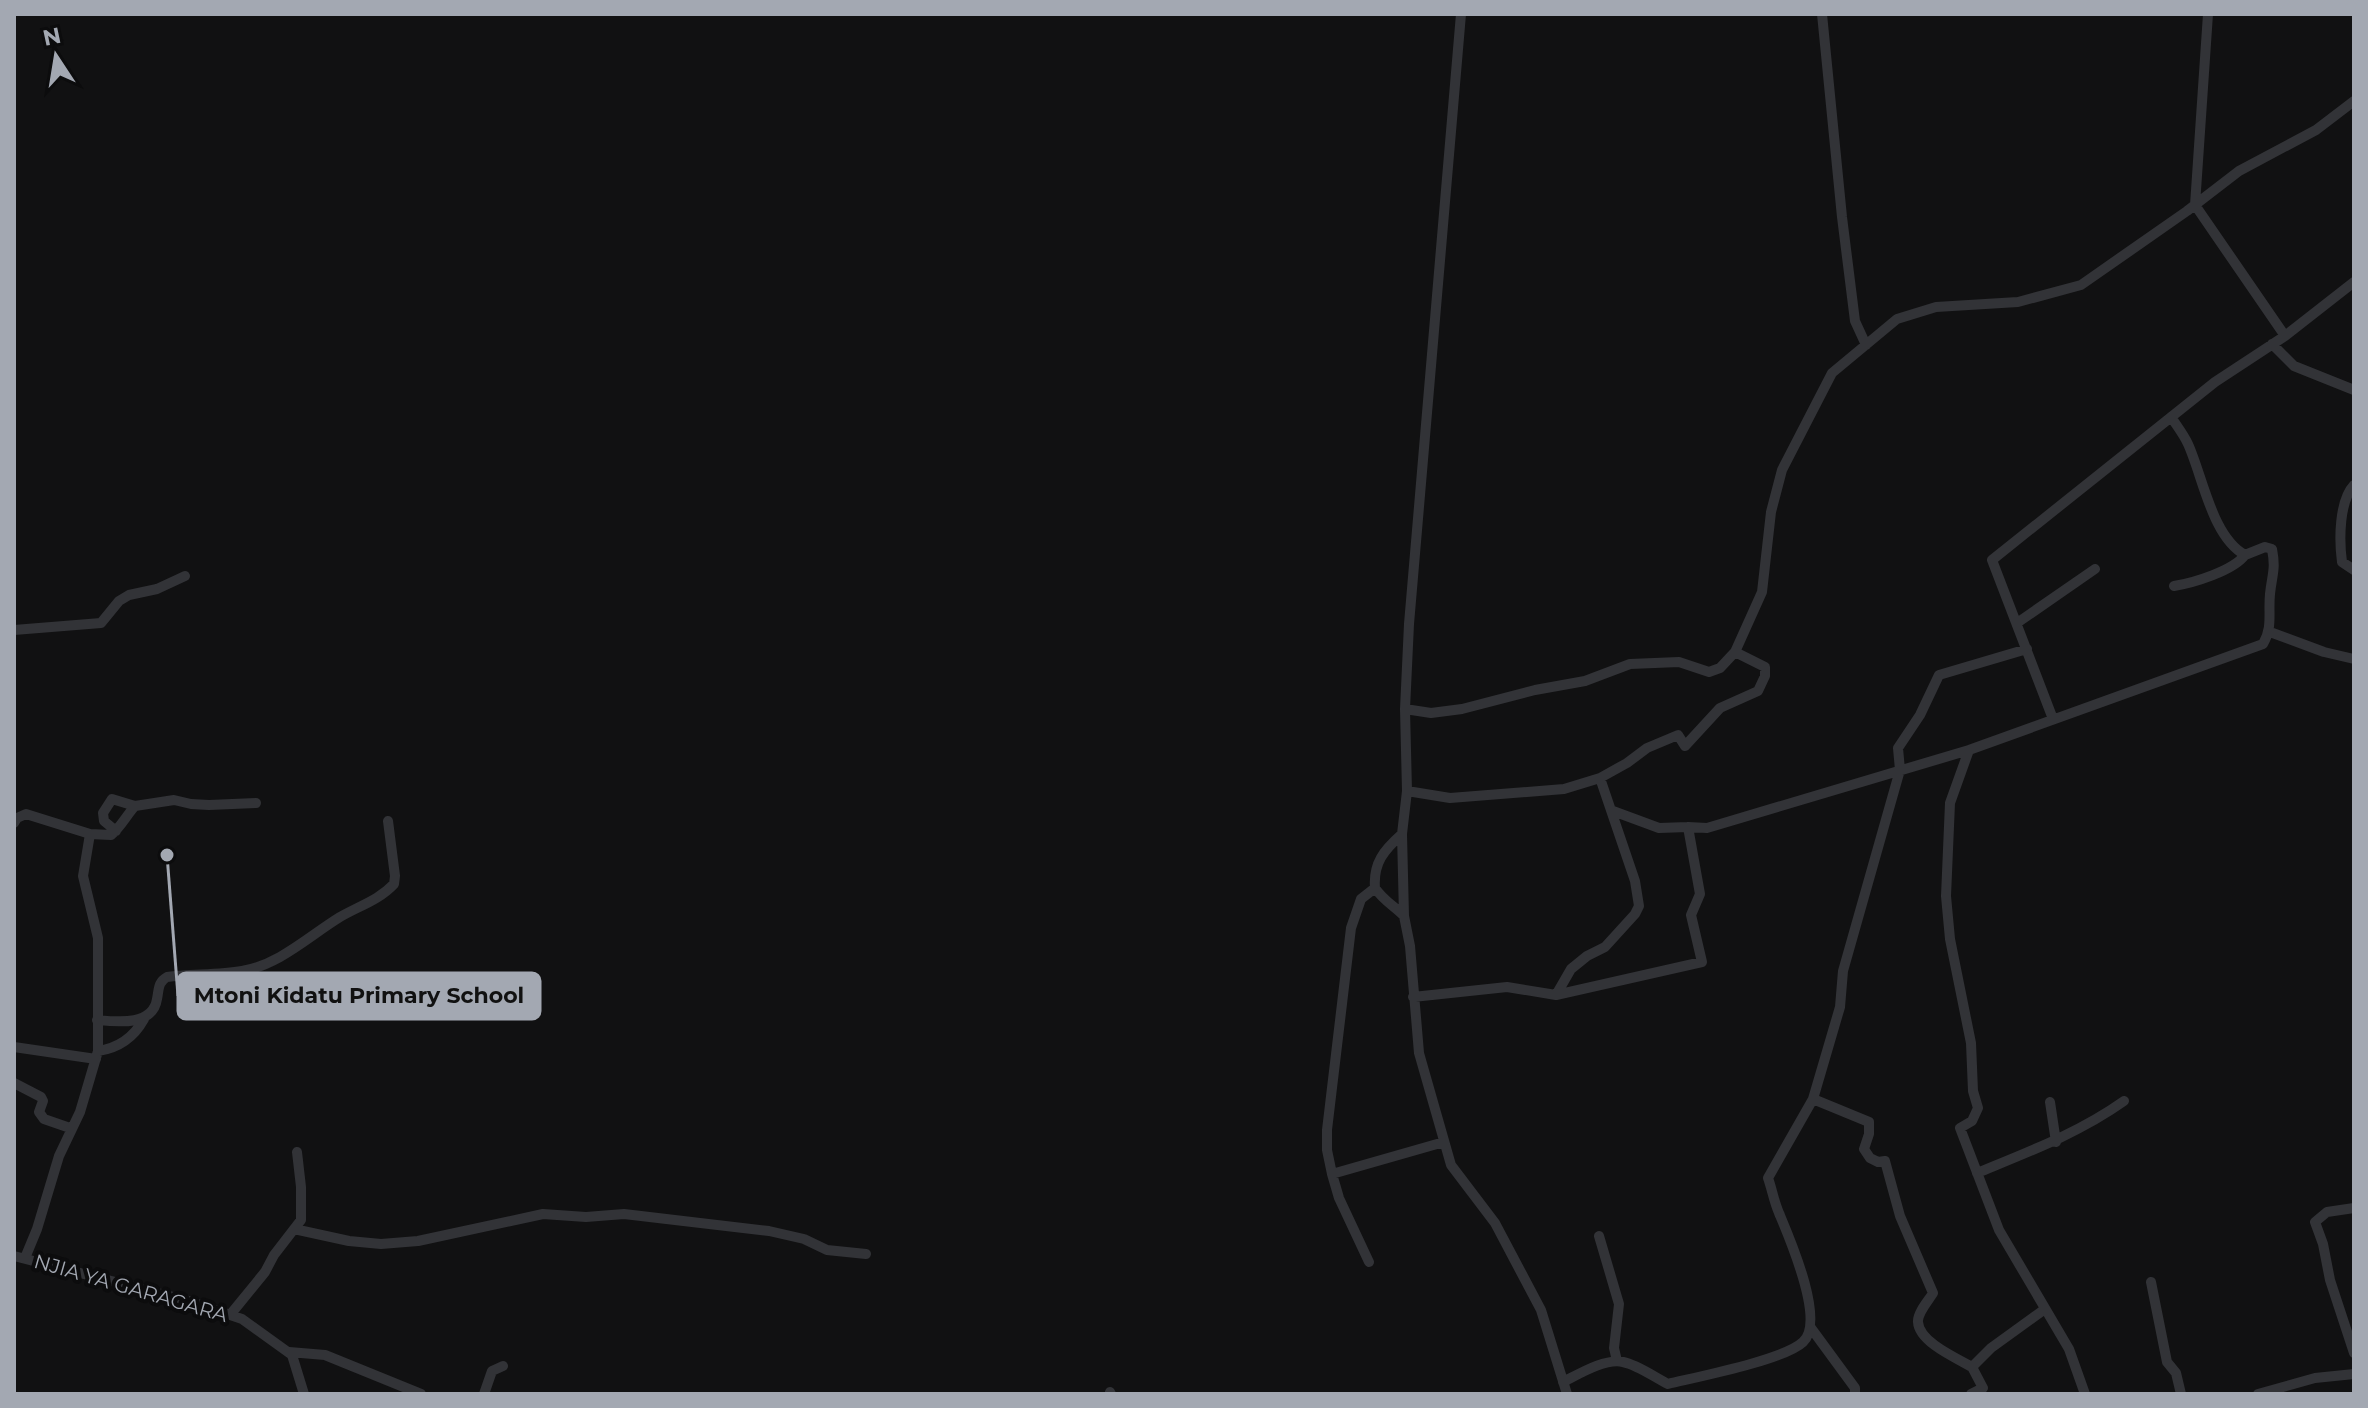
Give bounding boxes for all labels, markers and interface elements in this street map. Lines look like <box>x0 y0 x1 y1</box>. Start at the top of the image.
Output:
north arrow <box>16 16 96 96</box>
text: N <box>40 22 63 52</box>
callout: Mtoni Kidatu Primary School <box>178 973 540 1019</box>
text: Mtoni Kidatu Primary School <box>194 982 524 1009</box>
street label: NJIA YA GARAGARA <box>31 1249 231 1327</box>

